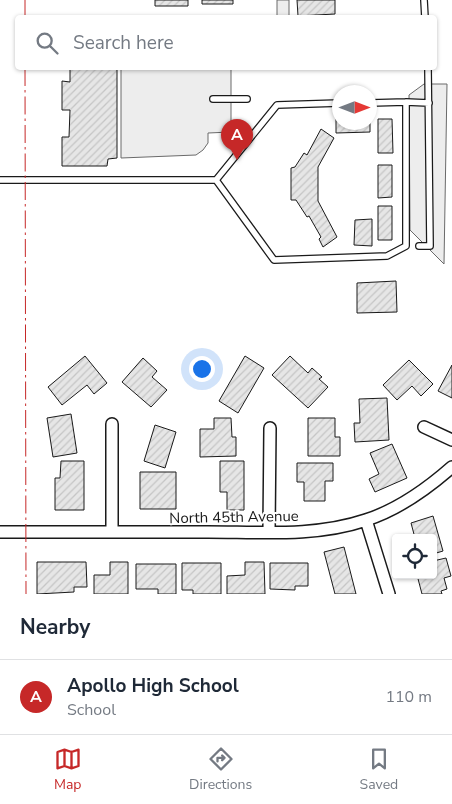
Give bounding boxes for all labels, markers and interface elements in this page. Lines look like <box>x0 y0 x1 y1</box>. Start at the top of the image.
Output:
search box <box>15 15 437 70</box>
icon: search <box>33 29 61 57</box>
text: Search here <box>73 30 174 56</box>
north arrow <box>332 85 377 130</box>
pin: A <box>221 119 253 160</box>
your location <box>189 356 215 382</box>
street label: North 45th Avenue <box>169 506 299 528</box>
map controls <box>392 534 437 579</box>
button: locate <box>392 534 437 579</box>
text: Nearby <box>20 613 90 641</box>
text: Apollo High School <box>67 673 239 699</box>
text: A <box>30 686 42 708</box>
text: 110 m <box>385 686 432 708</box>
text: School <box>67 699 116 721</box>
tab: Map <box>54 745 82 794</box>
tab: Directions <box>189 745 252 794</box>
tab: Saved <box>360 745 398 794</box>

